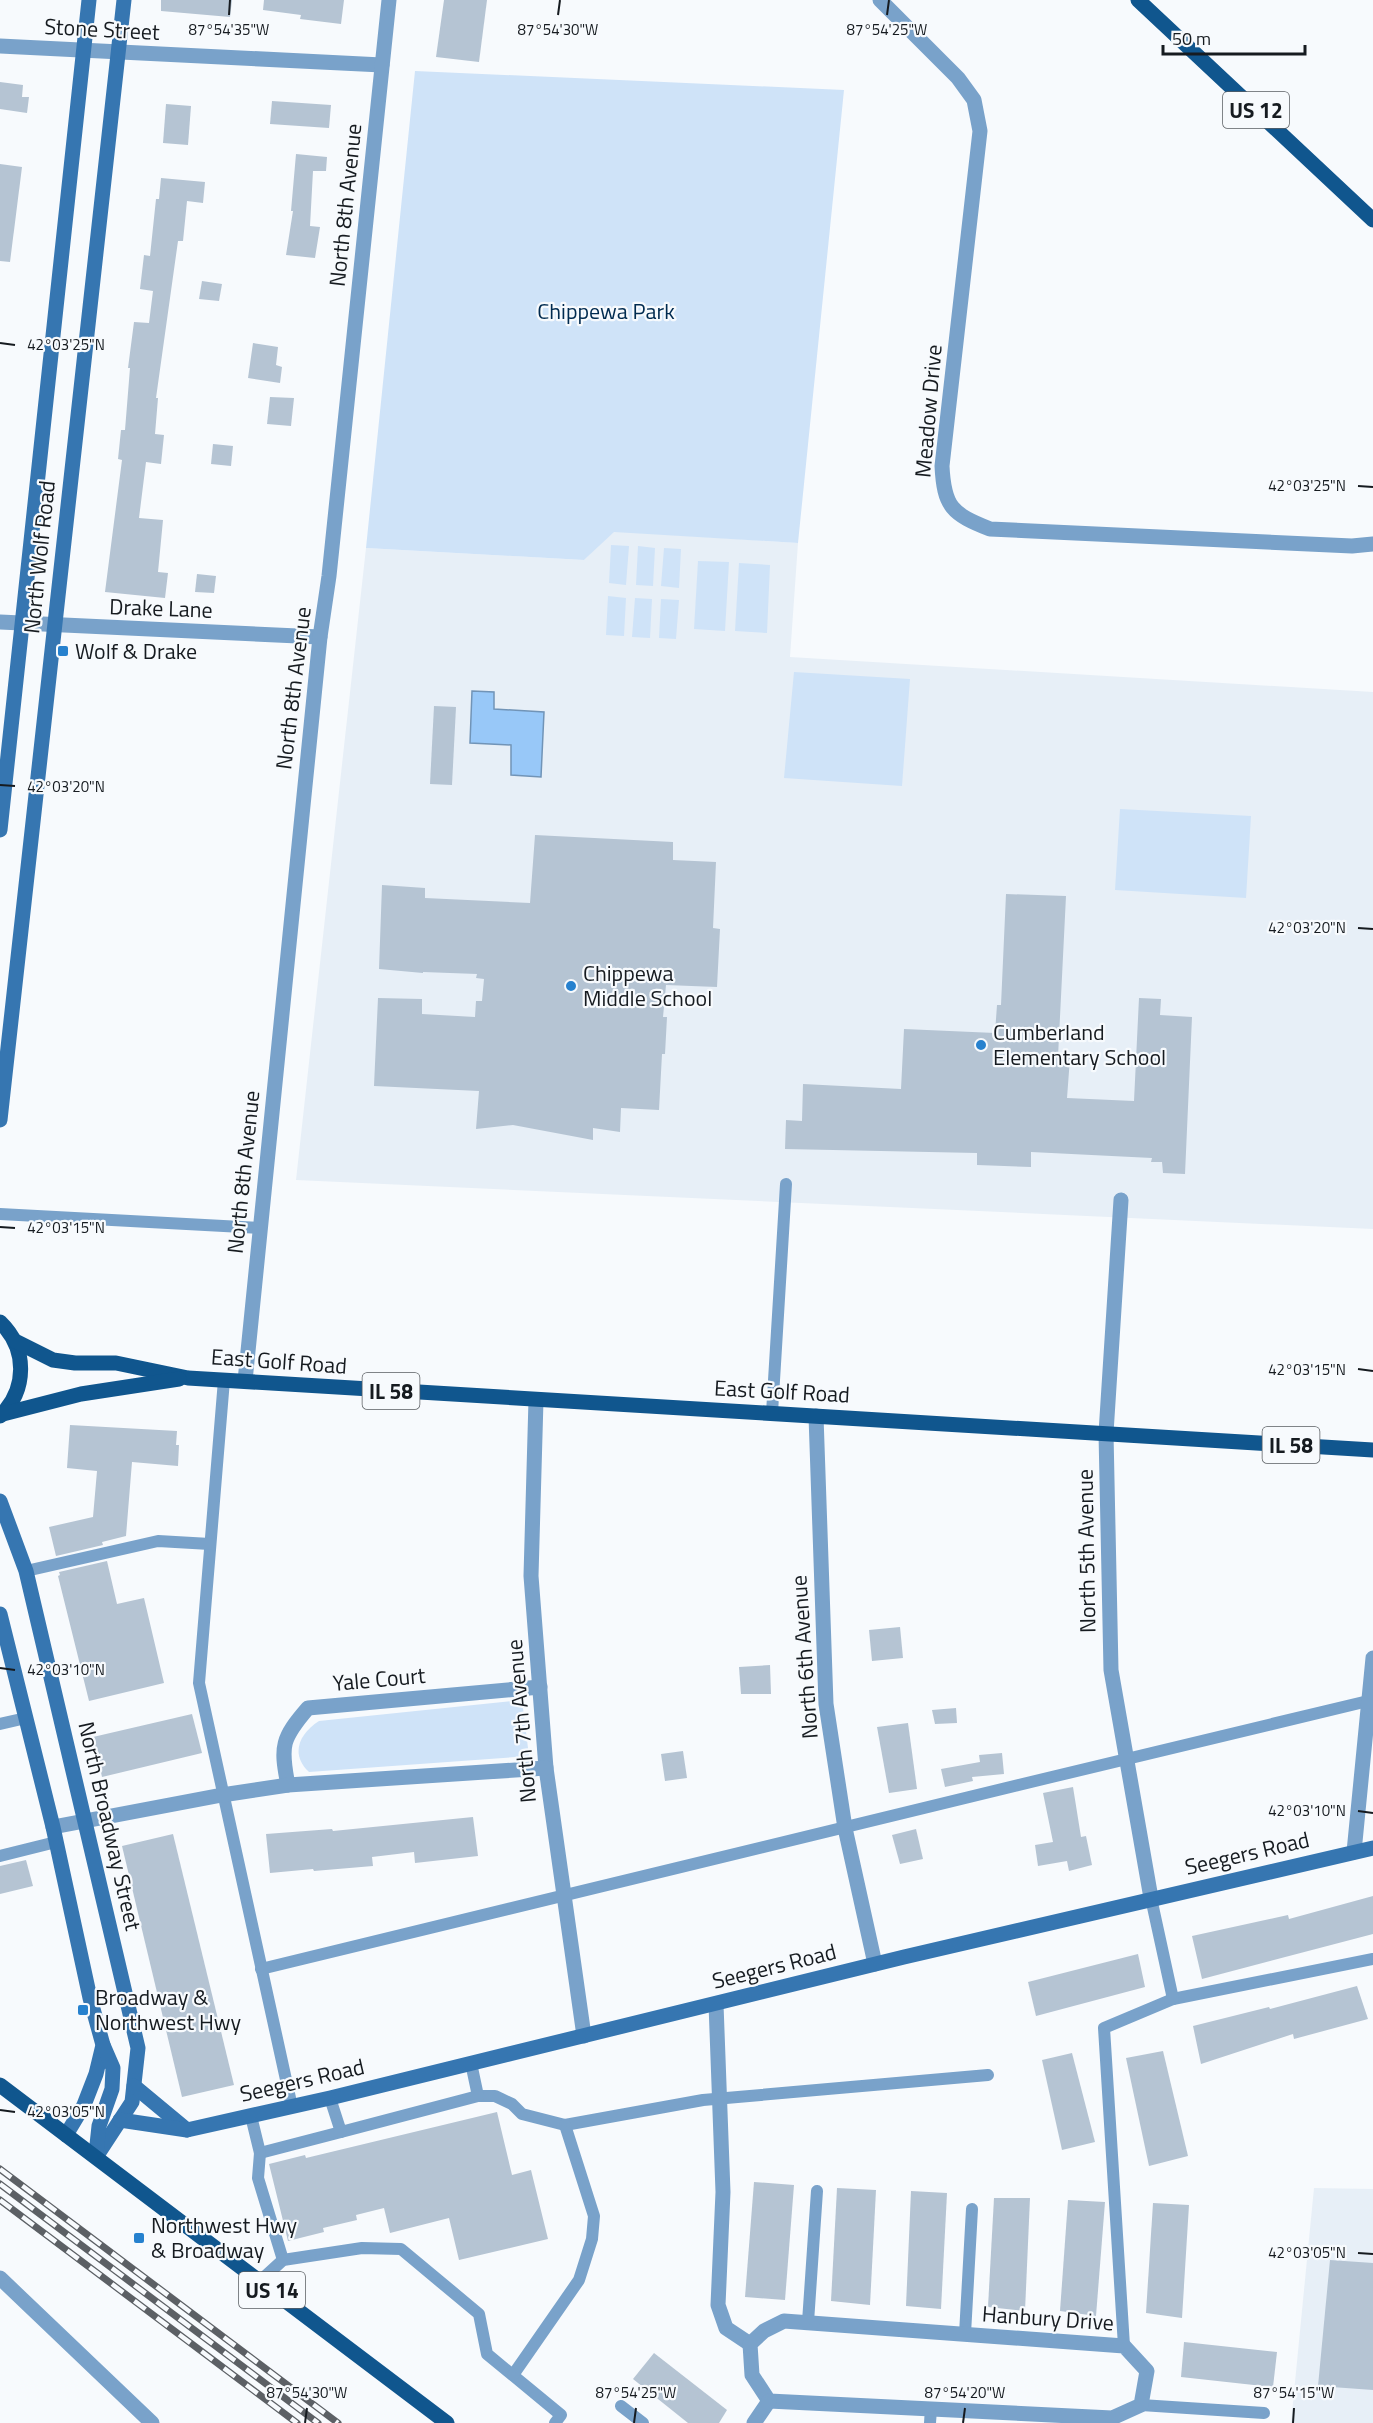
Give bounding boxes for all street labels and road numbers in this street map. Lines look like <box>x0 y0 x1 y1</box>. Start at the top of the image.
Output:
street label: Stone Street <box>43 9 161 49</box>
road number: US 12 <box>1223 92 1289 128</box>
street label: North 8th Avenue <box>320 122 370 288</box>
street label: Meadow Drive <box>905 343 951 479</box>
street label: North Wolf Road <box>14 479 64 635</box>
street label: Drake Lane <box>109 589 213 627</box>
street label: North 8th Avenue <box>266 605 320 771</box>
street label: North 8th Avenue <box>218 1089 268 1255</box>
street label: East Golf Road <box>210 1339 348 1383</box>
street label: East Golf Road <box>713 1370 851 1412</box>
road number: IL 58 <box>362 1373 420 1409</box>
road number: IL 58 <box>1262 1427 1320 1463</box>
street label: North 5th Avenue <box>1068 1469 1104 1633</box>
street label: North 6th Avenue <box>781 1574 827 1740</box>
street label: North 7th Avenue <box>497 1638 545 1804</box>
street label: Yale Court <box>331 1658 427 1700</box>
street label: North Broadway Street <box>69 1718 151 1934</box>
street label: Seegers Road <box>1181 1822 1313 1884</box>
street label: Seegers Road <box>708 1934 840 1998</box>
street label: Seegers Road <box>236 2049 368 2111</box>
road number: US 14 <box>239 2272 305 2308</box>
street label: Hanbury Drive <box>981 2296 1115 2340</box>

